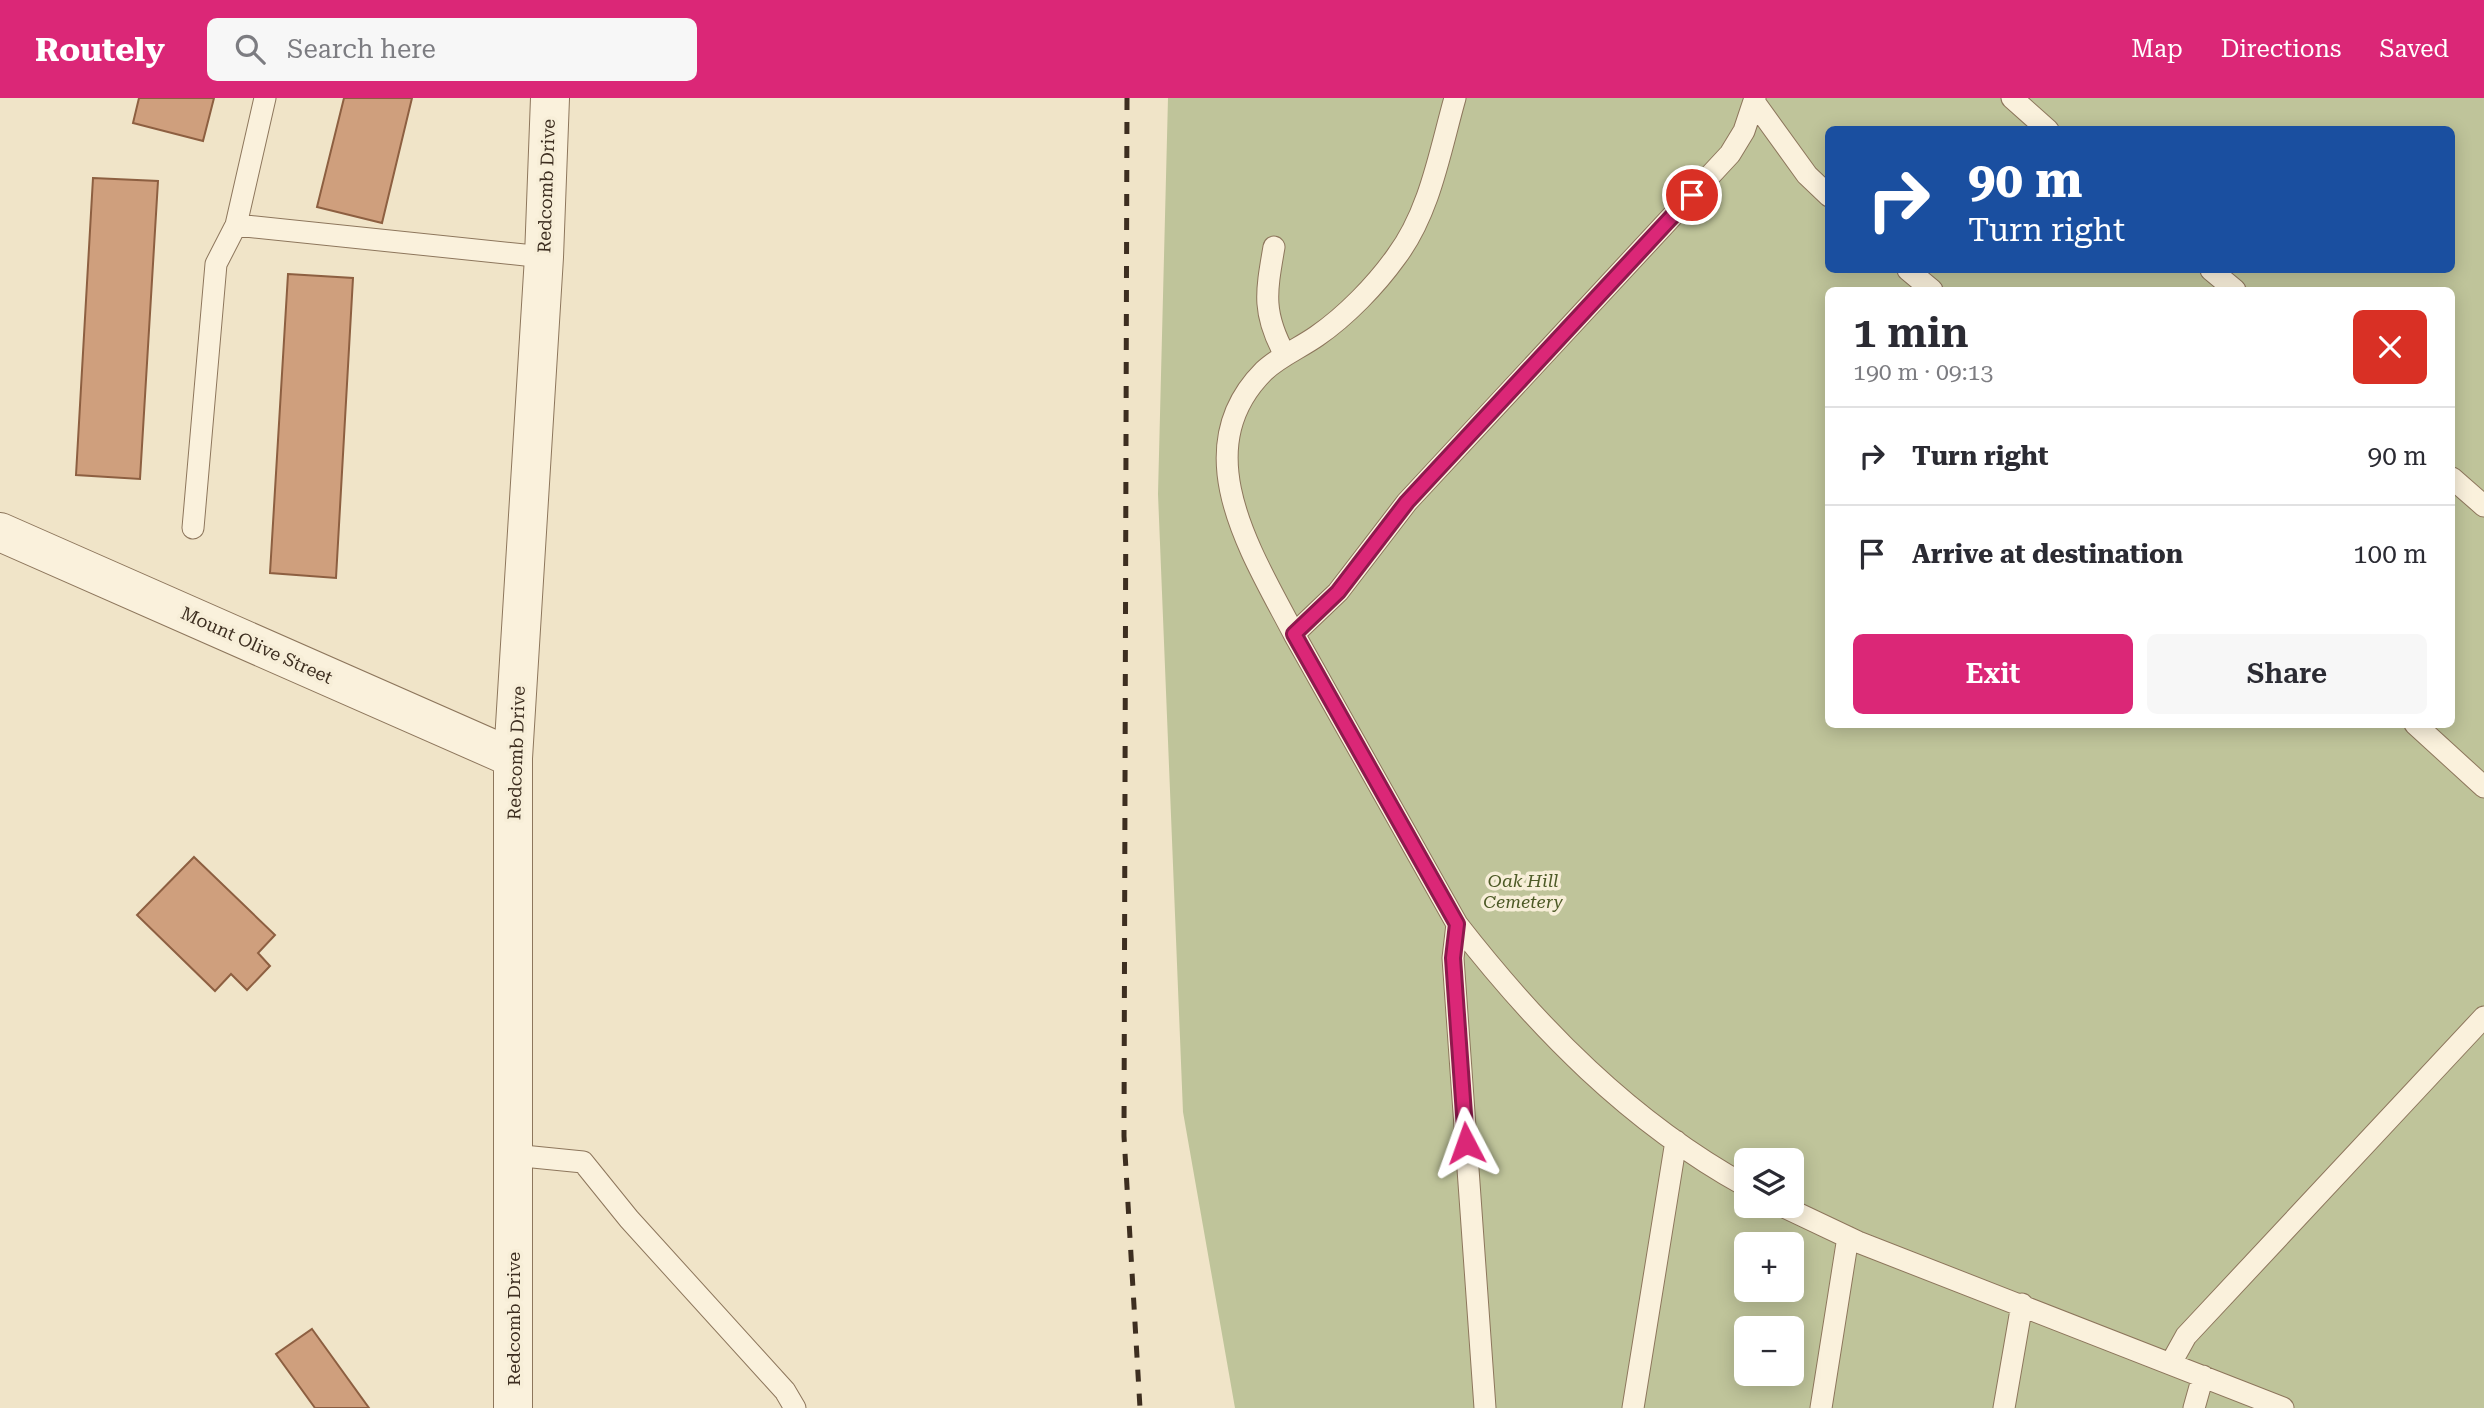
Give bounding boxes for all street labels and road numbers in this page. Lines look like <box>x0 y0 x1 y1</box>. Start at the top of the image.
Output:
street label: Redcomb Drive <box>533 118 559 253</box>
street label: Mount Olive Street <box>178 602 336 688</box>
street label: Redcomb Drive <box>503 685 529 820</box>
street label: Redcomb Drive <box>503 1252 524 1386</box>

